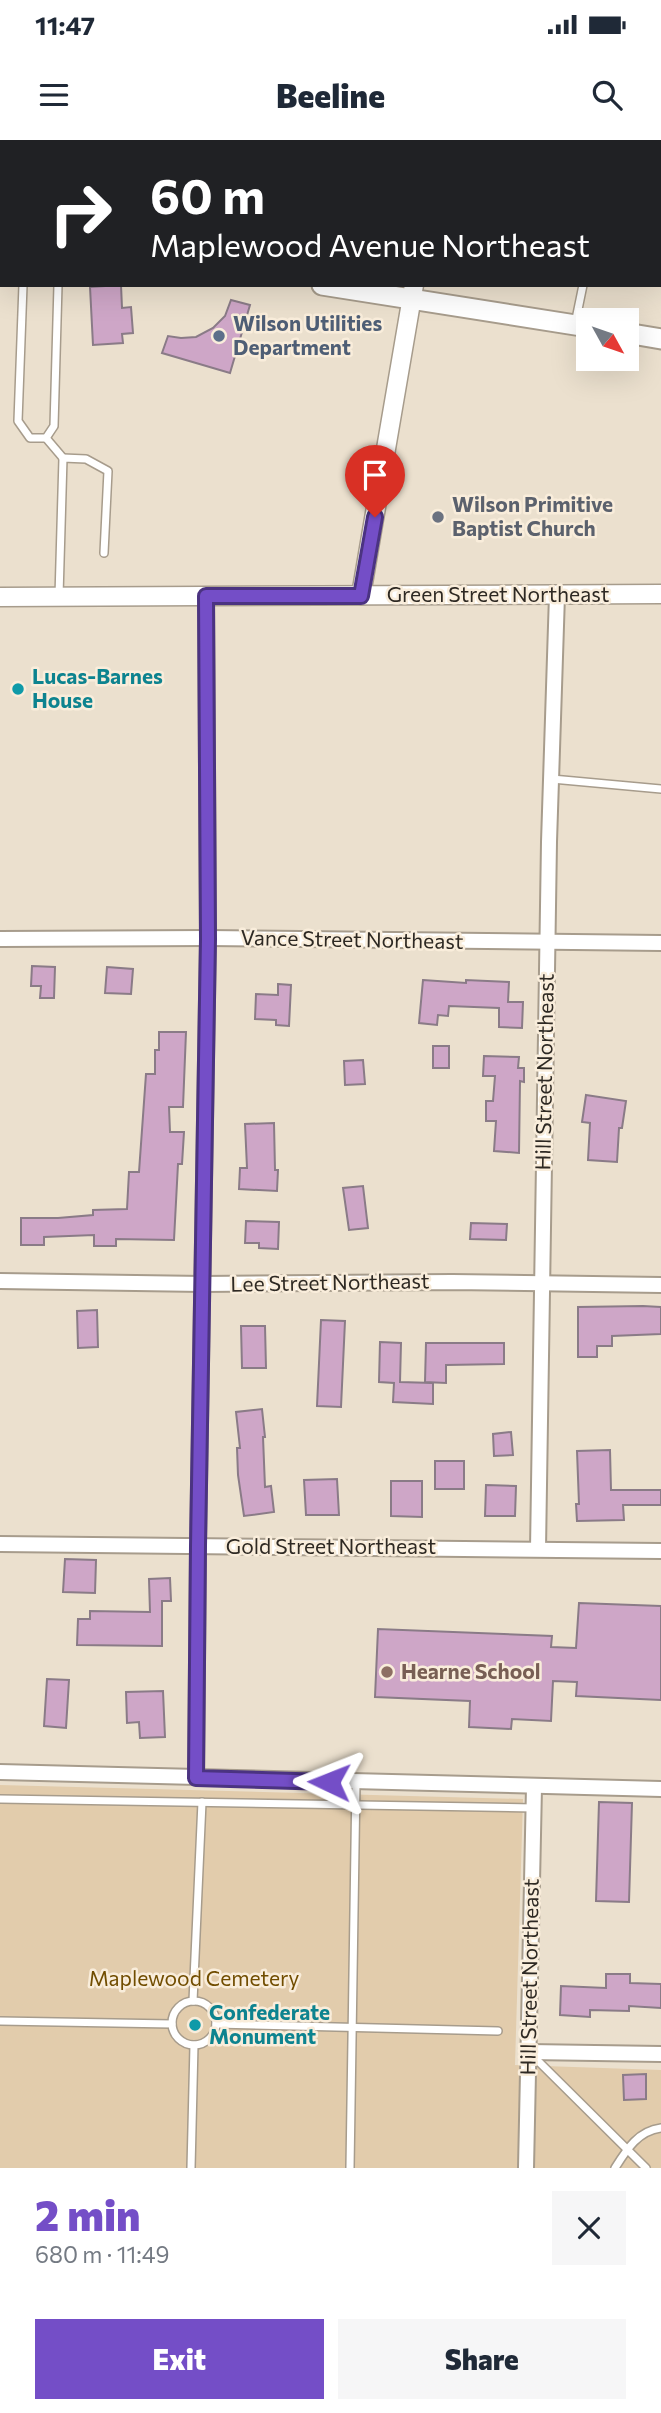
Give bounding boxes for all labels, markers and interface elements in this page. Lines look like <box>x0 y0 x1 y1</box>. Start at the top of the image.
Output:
text: 11:47 <box>35 9 95 40</box>
text: Beeline <box>276 75 385 115</box>
icon: menu <box>35 76 73 114</box>
icon: search <box>588 76 626 114</box>
text: 60 m <box>150 164 265 224</box>
icon: right <box>35 168 126 259</box>
text: Maplewood Avenue Northeast <box>150 224 590 264</box>
north arrow <box>576 308 639 371</box>
map controls <box>576 308 639 371</box>
place label: Wilson Utilities Department <box>233 310 382 359</box>
marker: Wilson Utilities Department <box>211 328 227 344</box>
pin <box>345 445 405 517</box>
icon: arrive <box>356 456 394 494</box>
place label: Wilson Primitive Baptist Church <box>452 491 613 540</box>
marker: Wilson Primitive Baptist Church <box>430 509 446 525</box>
street label: Green Street Northeast <box>387 581 609 606</box>
place label: Lucas-Barnes House <box>32 663 163 712</box>
marker: Lucas-Barnes House <box>10 681 26 697</box>
street label: Vance Street Northeast <box>240 924 464 953</box>
street label: Hill Street Northeast <box>529 973 558 1171</box>
street label: Lee Street Northeast <box>230 1267 430 1296</box>
street label: Gold Street Northeast <box>226 1533 436 1558</box>
place label: Hearne School <box>401 1658 541 1683</box>
marker: Hearne School <box>379 1664 395 1680</box>
position arrow <box>292 1745 366 1819</box>
street label: Hill Street Northeast <box>514 1878 543 2076</box>
park label: Maplewood Cemetery <box>89 1965 299 1990</box>
place label: Confederate Monument <box>209 1999 330 2048</box>
marker: Confederate Monument <box>187 2017 203 2033</box>
text: 2 min <box>35 2188 141 2240</box>
button: close <box>552 2191 626 2265</box>
text: 680 m · 11:49 <box>35 2240 170 2268</box>
button: Exit <box>35 2319 324 2399</box>
button: Share <box>338 2319 626 2399</box>

